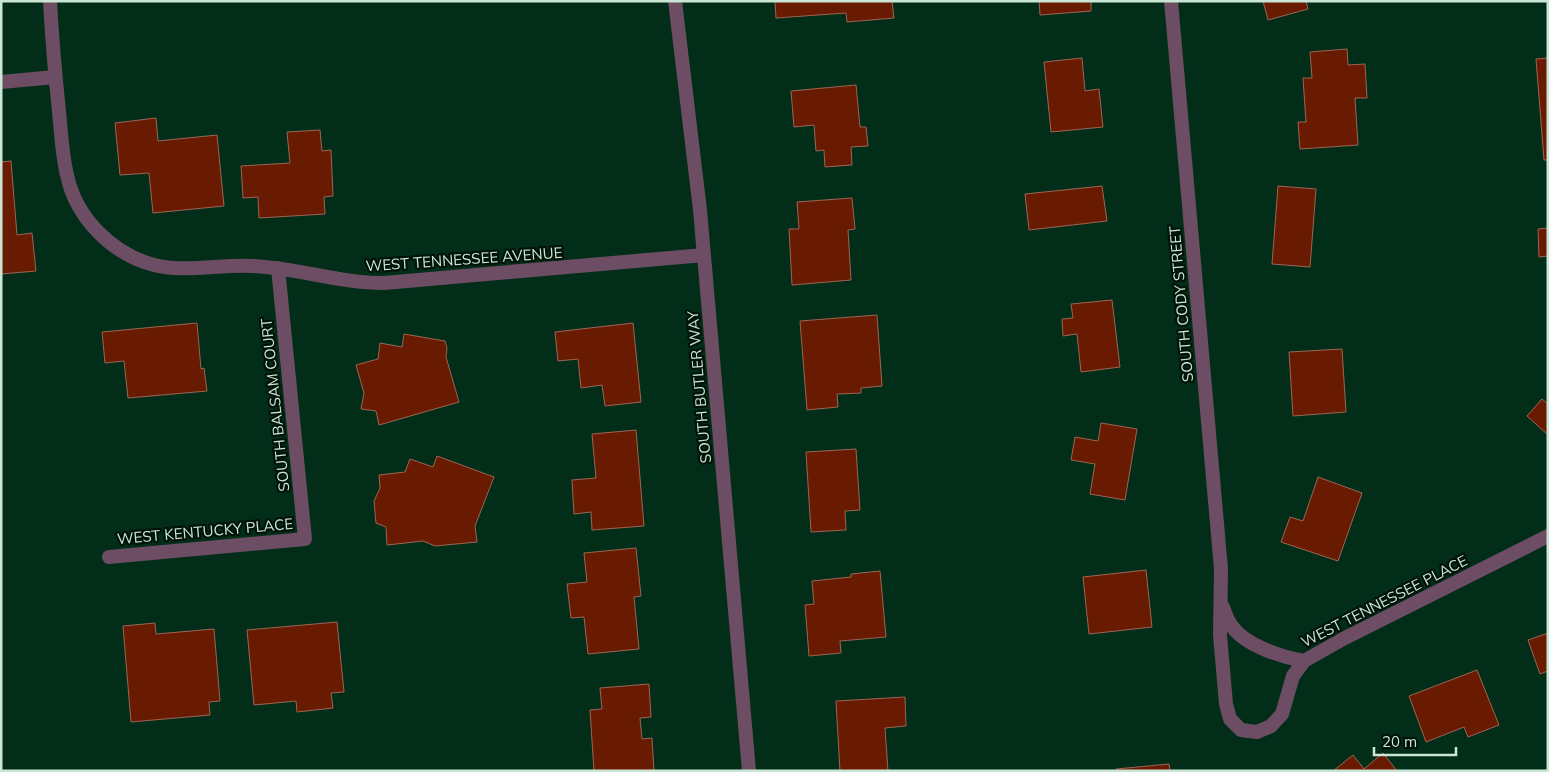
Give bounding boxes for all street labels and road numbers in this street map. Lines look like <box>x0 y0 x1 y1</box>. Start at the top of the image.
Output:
street label: SOUTH CODY STREET <box>1165 225 1197 383</box>
street label: WEST TENNESSEE AVENUE <box>365 243 563 275</box>
street label: SOUTH BUTLER WAY <box>683 309 715 464</box>
street label: SOUTH BALSAM COURT <box>256 317 294 493</box>
street label: WEST KENTUCKY PLACE <box>116 514 294 548</box>
street label: WEST TENNESSEE PLACE <box>1298 551 1471 651</box>

